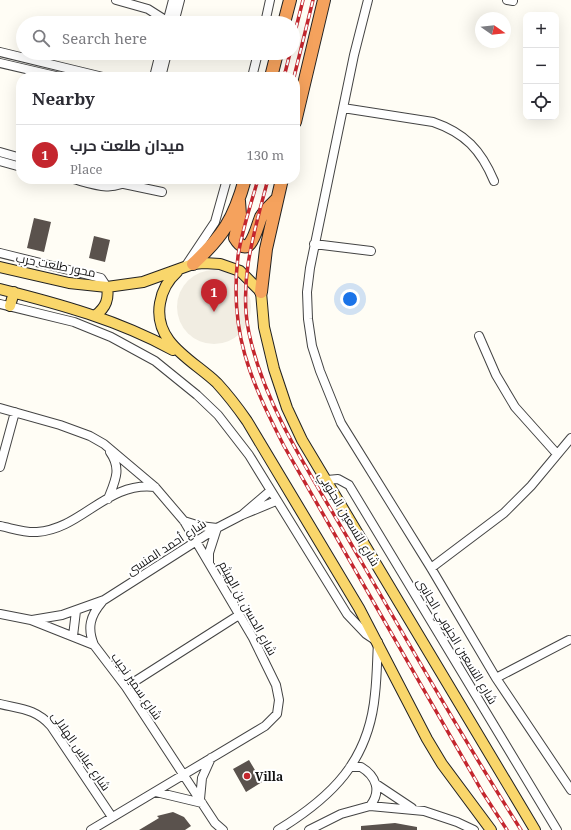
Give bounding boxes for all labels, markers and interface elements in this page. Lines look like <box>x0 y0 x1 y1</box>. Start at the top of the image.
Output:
north arrow <box>475 12 511 48</box>
map controls <box>523 12 559 120</box>
button: + <box>523 12 559 48</box>
search box <box>16 16 300 60</box>
icon: search <box>30 27 52 49</box>
text: Search here <box>62 28 147 48</box>
button: − <box>523 48 559 84</box>
button: locate <box>523 84 559 120</box>
text: Nearby <box>32 87 95 110</box>
text: ميدان طلعت حرب <box>70 135 184 155</box>
text: 1 <box>41 146 49 164</box>
text: 130 m <box>247 146 284 164</box>
text: Place <box>70 160 103 178</box>
street label: محور طلعت حرب <box>15 249 97 281</box>
pin: 1 <box>201 279 227 312</box>
your location <box>340 289 360 309</box>
street label: شارع التسعين الجنوبي <box>312 469 384 571</box>
street label: شارع أحمد المنسى <box>123 515 209 579</box>
street label: شارع الحسن بن الهيثم <box>215 558 281 658</box>
street label: شارع التسعين الجنوبي الجانبى <box>411 575 502 708</box>
street label: شارع سمير نجيب <box>108 649 166 723</box>
street label: شارع عباس الهلالى <box>47 708 115 794</box>
place label: Villa <box>255 768 283 785</box>
marker: Villa <box>242 771 252 781</box>

